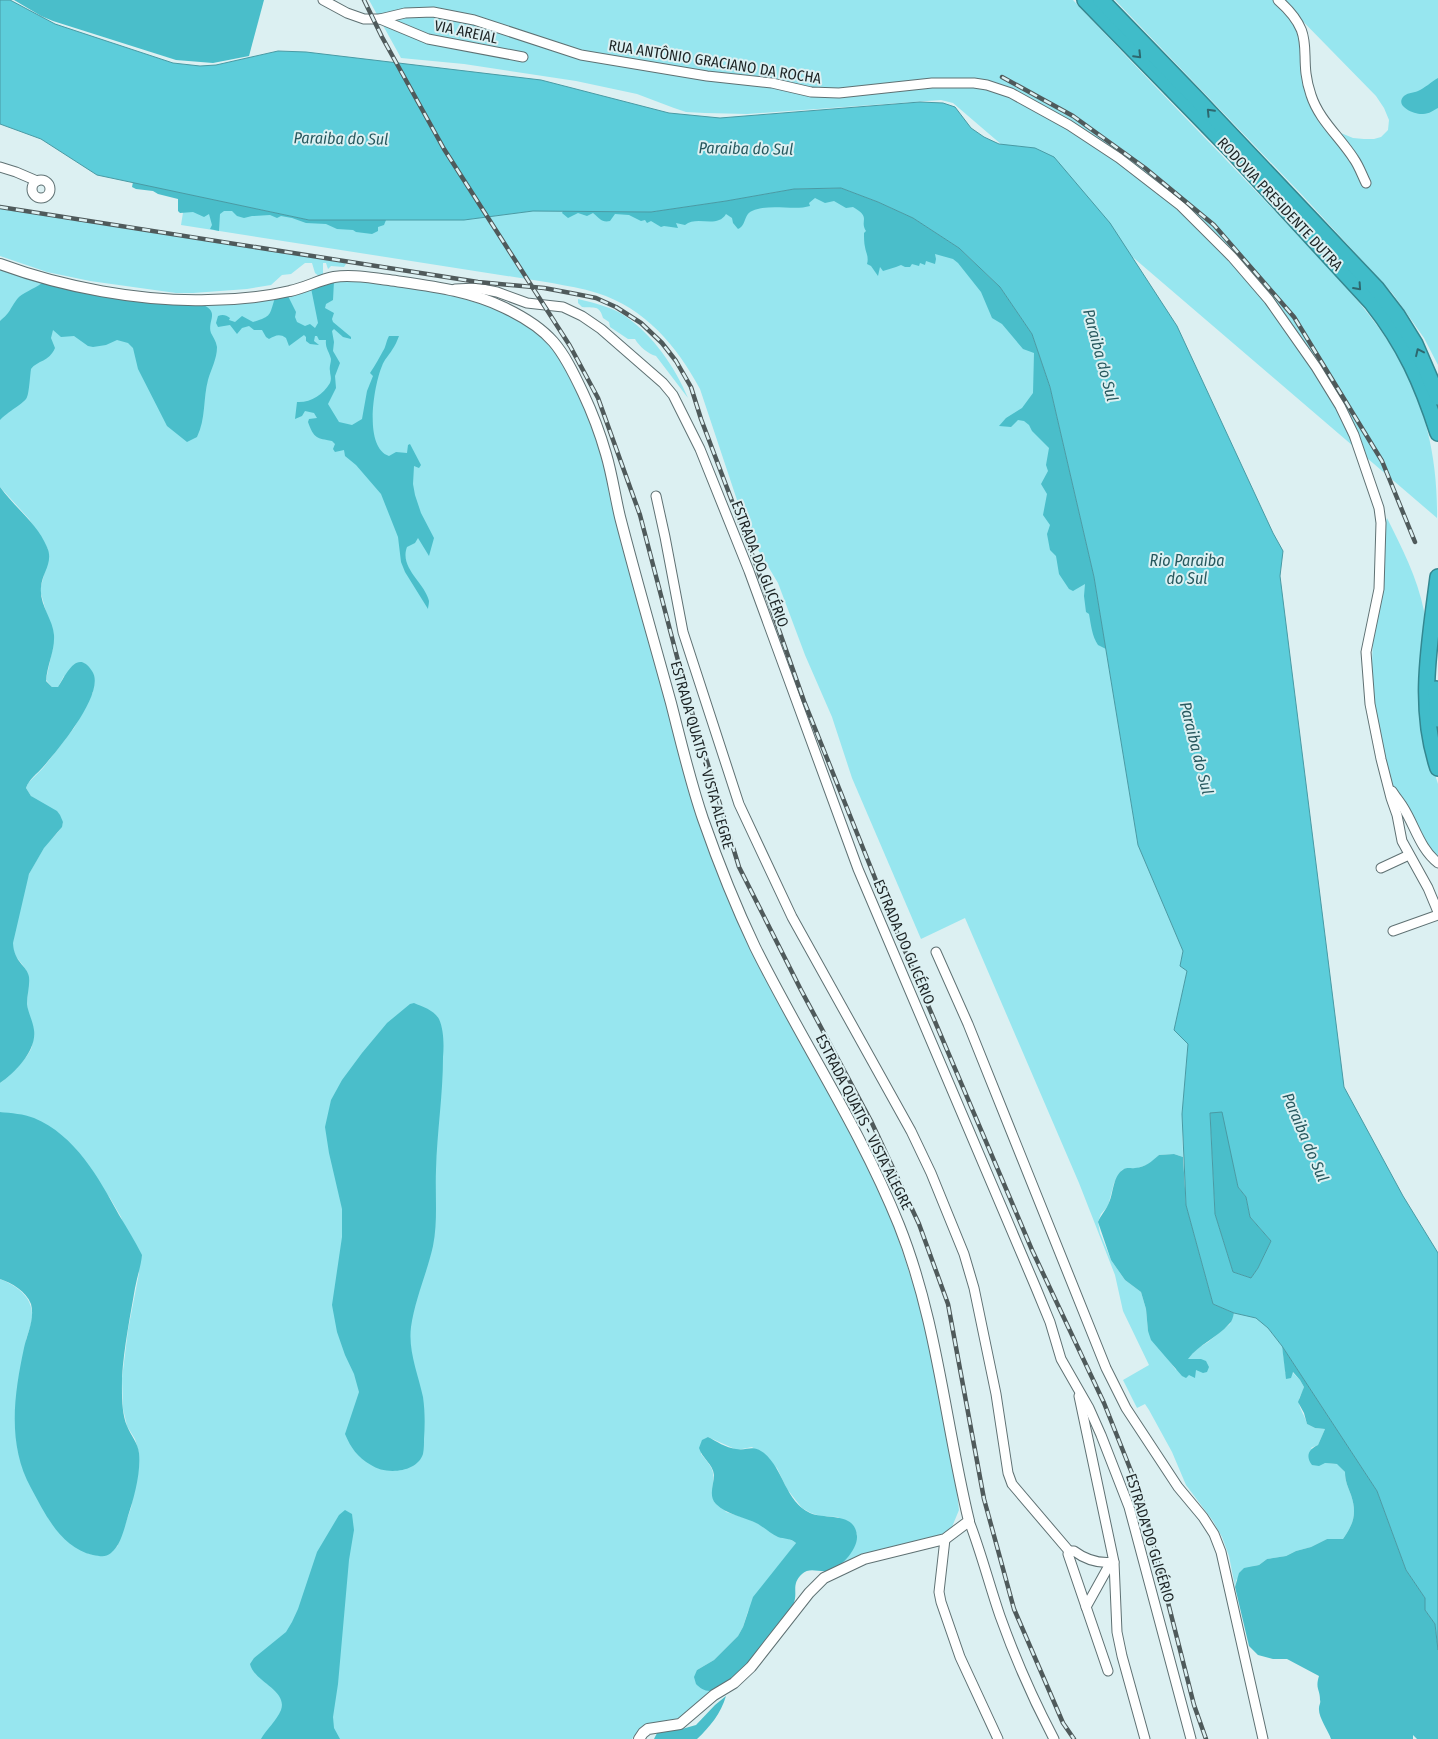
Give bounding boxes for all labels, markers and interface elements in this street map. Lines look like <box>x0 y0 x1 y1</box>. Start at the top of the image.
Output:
street label: VIA AREIAL <box>433 16 500 48</box>
street label: RUA ANTÔNIO GRACIANO DA ROCHA <box>607 36 823 88</box>
one-way arrow <box>1132 49 1141 58</box>
one-way arrow <box>1207 108 1216 117</box>
water label: Paraiba do Sul <box>293 128 389 149</box>
street label: RODOVIA PRESIDENTE DUTRA <box>1214 134 1347 274</box>
water label: Paraiba do Sul <box>698 138 794 159</box>
one-way arrow <box>1352 282 1361 291</box>
water label: Paraiba do Sul <box>1079 307 1122 403</box>
one-way arrow <box>1415 348 1425 357</box>
street label: ESTRADA DO GLICÉRIO <box>728 498 792 630</box>
water label: Rio Paraiba do Sul <box>1150 551 1224 588</box>
street label: ESTRADA QUATIS - VISTA ALEGRE <box>667 659 737 851</box>
water label: Paraiba do Sul <box>1176 700 1217 796</box>
street label: ESTRADA DO GLICÉRIO <box>870 877 938 1007</box>
street label: ESTRADA QUATIS - VISTA ALEGRE <box>812 1031 916 1213</box>
water label: Paraiba do Sul <box>1278 1090 1333 1185</box>
street label: ESTRADA DO GLICÉRIO <box>1122 1471 1178 1605</box>

